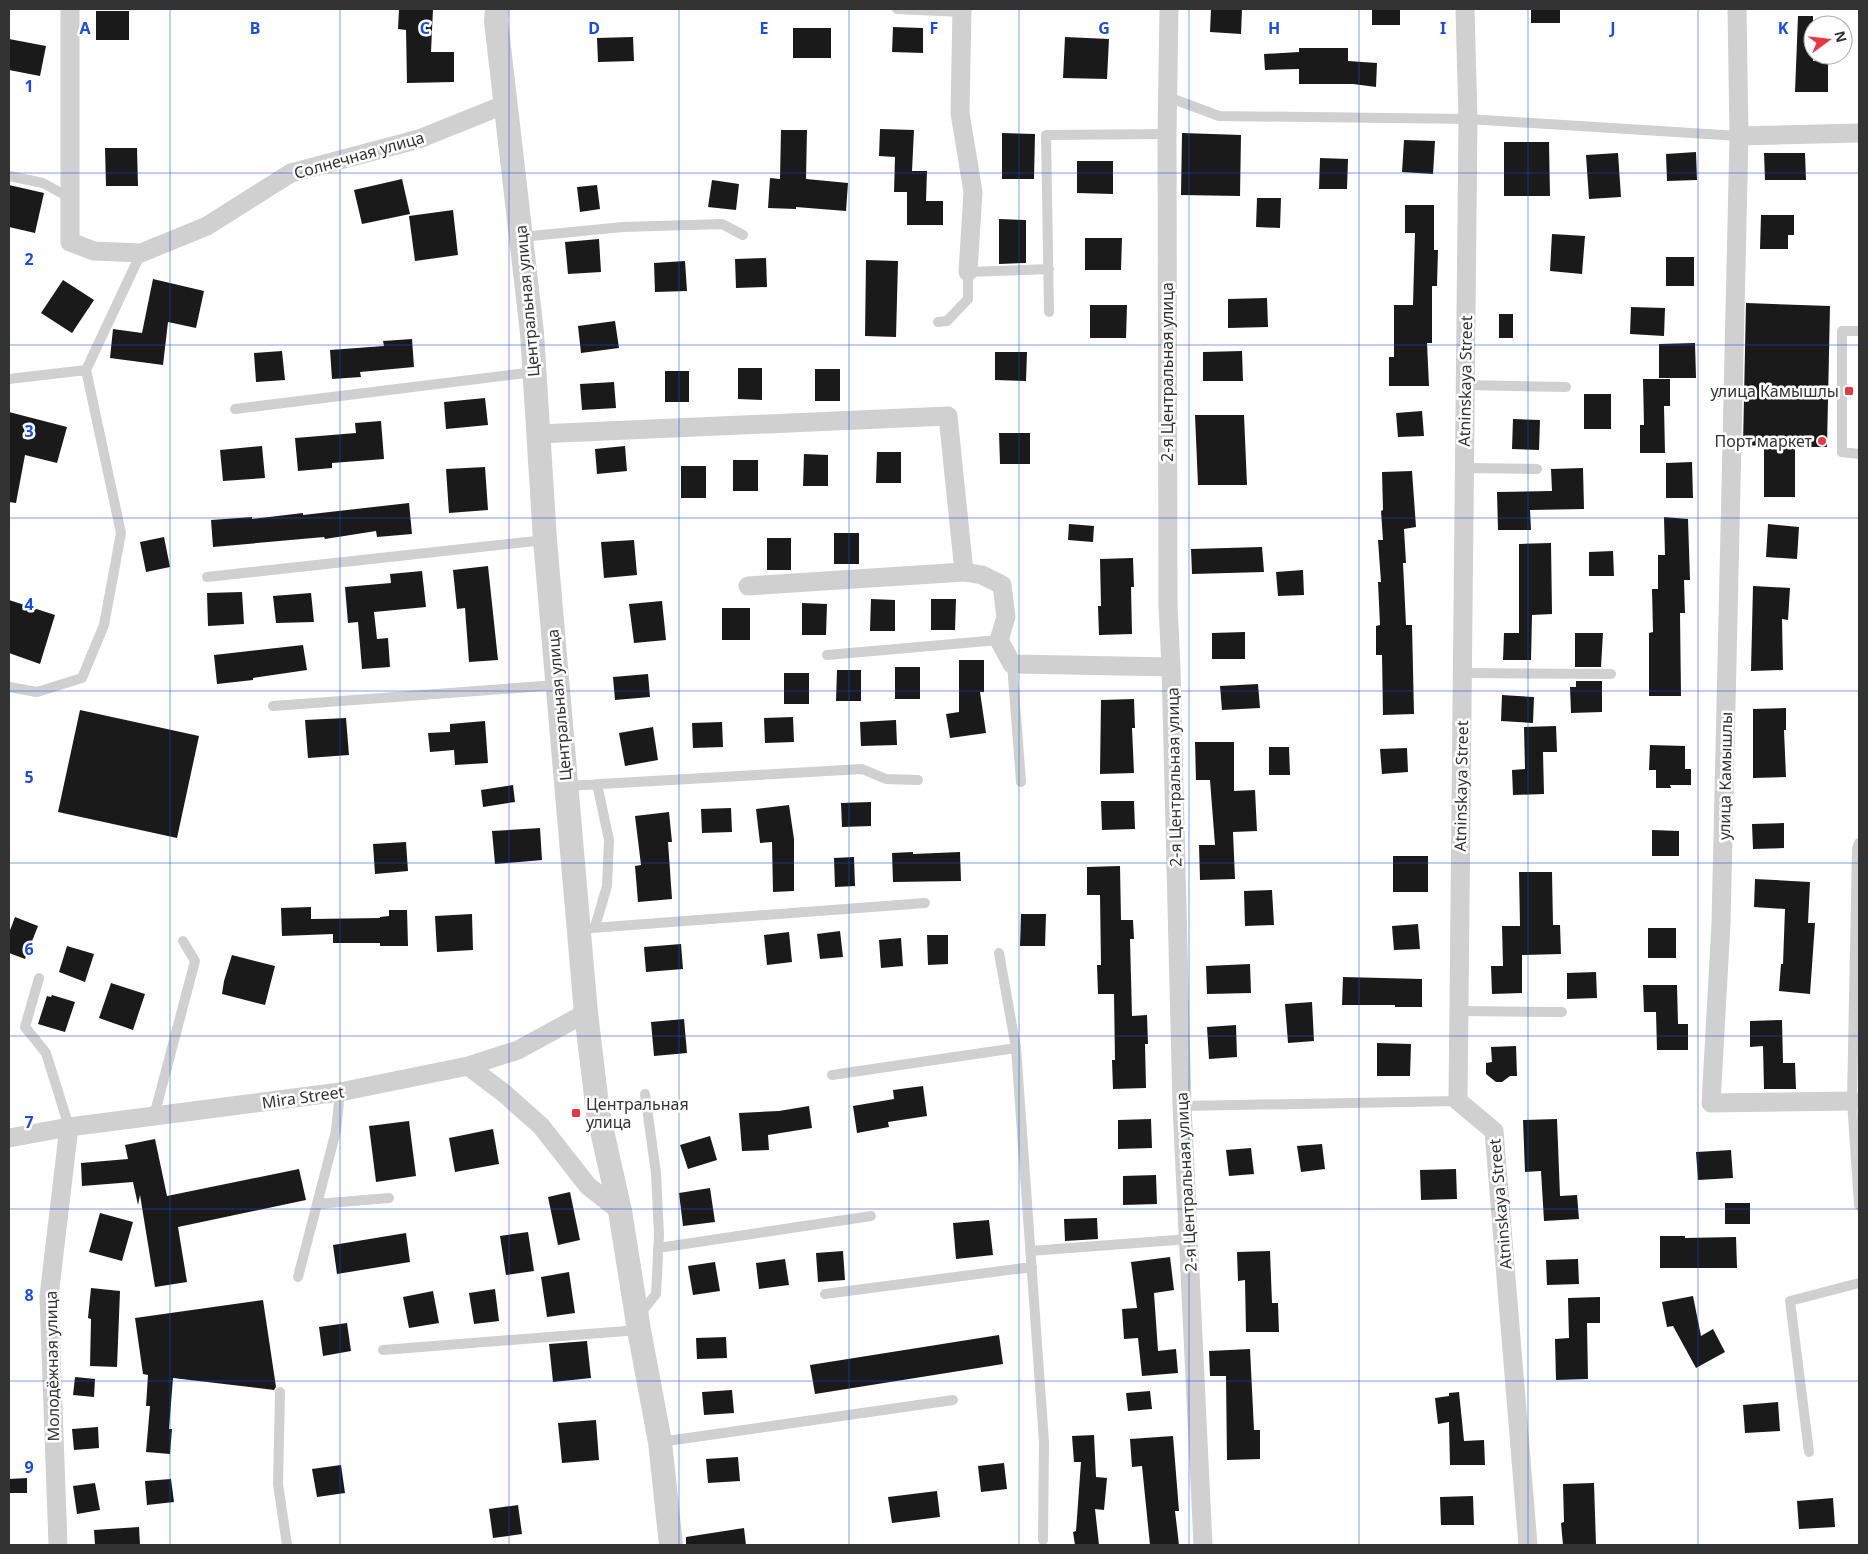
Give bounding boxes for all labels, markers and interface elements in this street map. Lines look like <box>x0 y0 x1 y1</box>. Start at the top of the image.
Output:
north arrow <box>1803 15 1853 65</box>
text: A <box>79 17 91 39</box>
text: B <box>250 17 260 39</box>
text: C <box>420 17 430 39</box>
text: D <box>588 17 600 39</box>
text: E <box>760 17 769 39</box>
text: F <box>930 17 938 39</box>
text: G <box>1098 17 1110 39</box>
text: H <box>1268 17 1280 39</box>
text: I <box>1440 17 1446 39</box>
text: J <box>1608 17 1616 39</box>
text: K <box>1778 17 1789 39</box>
text: N <box>1830 29 1852 44</box>
text: 1 <box>24 75 34 97</box>
street label: Солнечная улица <box>291 126 427 184</box>
street label: Центральная улица <box>509 224 545 378</box>
text: 2 <box>24 248 34 270</box>
street label: 2-я Центральная улица <box>1156 282 1178 462</box>
street label: Atninskaya Street <box>1453 315 1477 447</box>
place label: улица Камышлы <box>1710 380 1839 402</box>
marker: улица Камышлы <box>1843 385 1855 397</box>
text: 3 <box>24 420 34 442</box>
place label: Порт маркет <box>1714 430 1813 452</box>
marker: Порт маркет <box>1816 435 1828 447</box>
text: 4 <box>24 593 34 615</box>
street label: Центральная улица <box>541 628 577 782</box>
street label: 2-я Центральная улица <box>1161 687 1187 867</box>
street label: улица Камышлы <box>1713 712 1737 840</box>
street label: Atninskaya Street <box>1449 720 1473 852</box>
text: 5 <box>24 766 34 788</box>
text: 6 <box>24 938 34 960</box>
street label: Mira Street <box>260 1080 346 1114</box>
street label: 2-я Центральная улица <box>1170 1092 1202 1272</box>
place label: Центральная улица <box>586 1093 689 1133</box>
marker: Центральная улица <box>570 1107 582 1119</box>
text: 7 <box>24 1111 34 1133</box>
street label: Atninskaya Street <box>1483 1138 1517 1270</box>
text: 8 <box>24 1284 34 1306</box>
street label: Молодёжная улица <box>40 1291 64 1441</box>
text: 9 <box>24 1456 34 1478</box>

